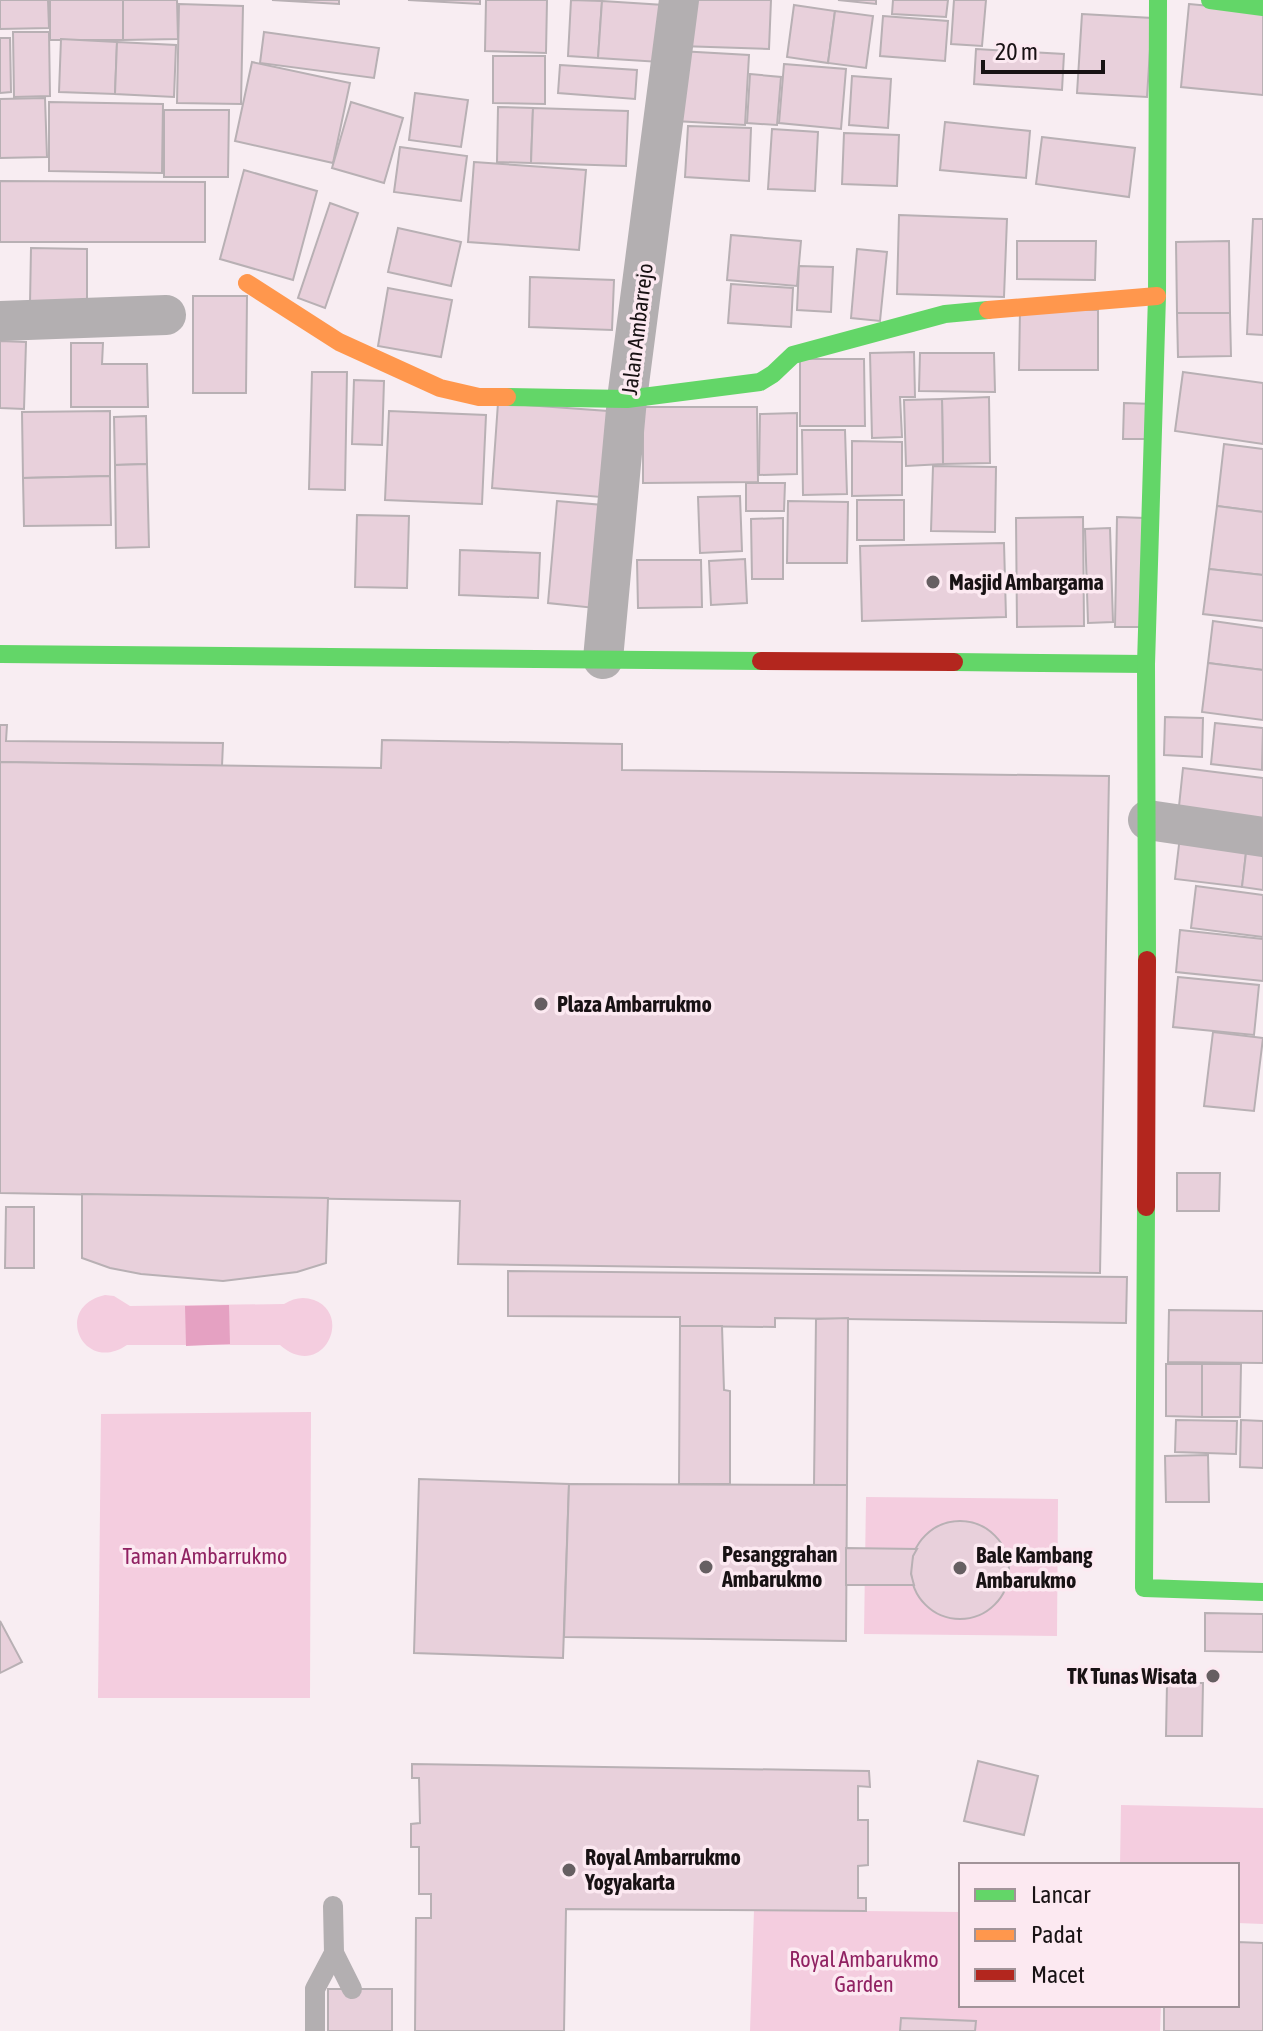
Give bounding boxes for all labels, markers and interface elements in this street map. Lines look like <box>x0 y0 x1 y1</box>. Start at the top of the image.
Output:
scale bar <box>983 24 1103 74</box>
text: 20 m <box>995 38 1038 65</box>
street label: Jalan Ambarrejo <box>616 262 658 396</box>
place label: Masjid Ambargama <box>949 569 1104 595</box>
marker: Masjid Ambargama <box>924 573 942 591</box>
place label: Plaza Ambarrukmo <box>557 991 712 1017</box>
marker: Plaza Ambarrukmo <box>532 995 550 1013</box>
place label: Pesanggrahan Ambarukmo <box>721 1541 838 1592</box>
place label: Bale Kambang Ambarukmo <box>975 1542 1093 1593</box>
park label: Taman Ambarrukmo <box>123 1543 287 1569</box>
marker: Pesanggrahan Ambarukmo <box>697 1558 715 1576</box>
marker: Bale Kambang Ambarukmo <box>951 1559 969 1577</box>
place label: TK Tunas Wisata <box>1067 1663 1197 1689</box>
marker: TK Tunas Wisata <box>1204 1667 1222 1685</box>
place label: Royal Ambarrukmo Yogyakarta <box>584 1844 741 1895</box>
marker: Royal Ambarrukmo Yogyakarta <box>560 1861 578 1879</box>
legend <box>959 1863 1239 2007</box>
text: Lancar <box>1031 1881 1091 1908</box>
text: Padat <box>1031 1921 1083 1948</box>
park label: Royal Ambarukmo Garden <box>789 1946 939 1997</box>
text: Macet <box>1031 1961 1085 1988</box>

